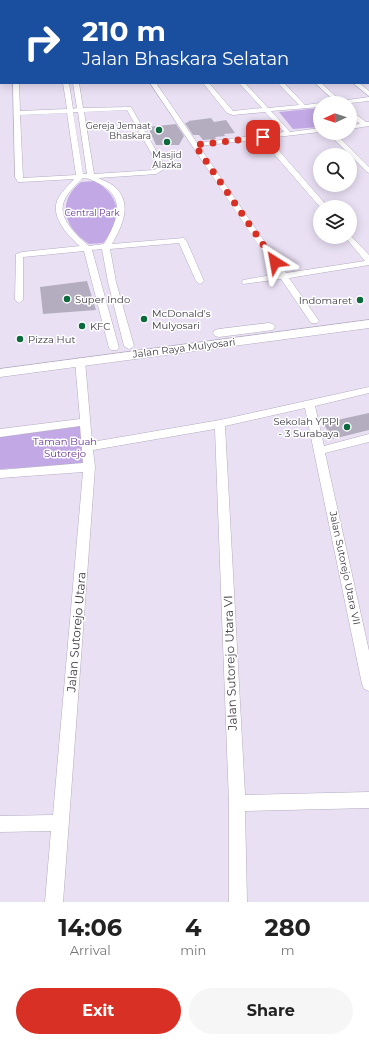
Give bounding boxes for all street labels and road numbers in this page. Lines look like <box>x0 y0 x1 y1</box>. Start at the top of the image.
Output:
street label: Jalan Raya Mulyosari <box>131 335 236 361</box>
street label: Jalan Sutorejo Utara VII <box>326 509 363 626</box>
street label: Jalan Sutorejo Utara <box>63 571 89 694</box>
street label: Jalan Sutorejo Utara VI <box>220 595 240 732</box>

